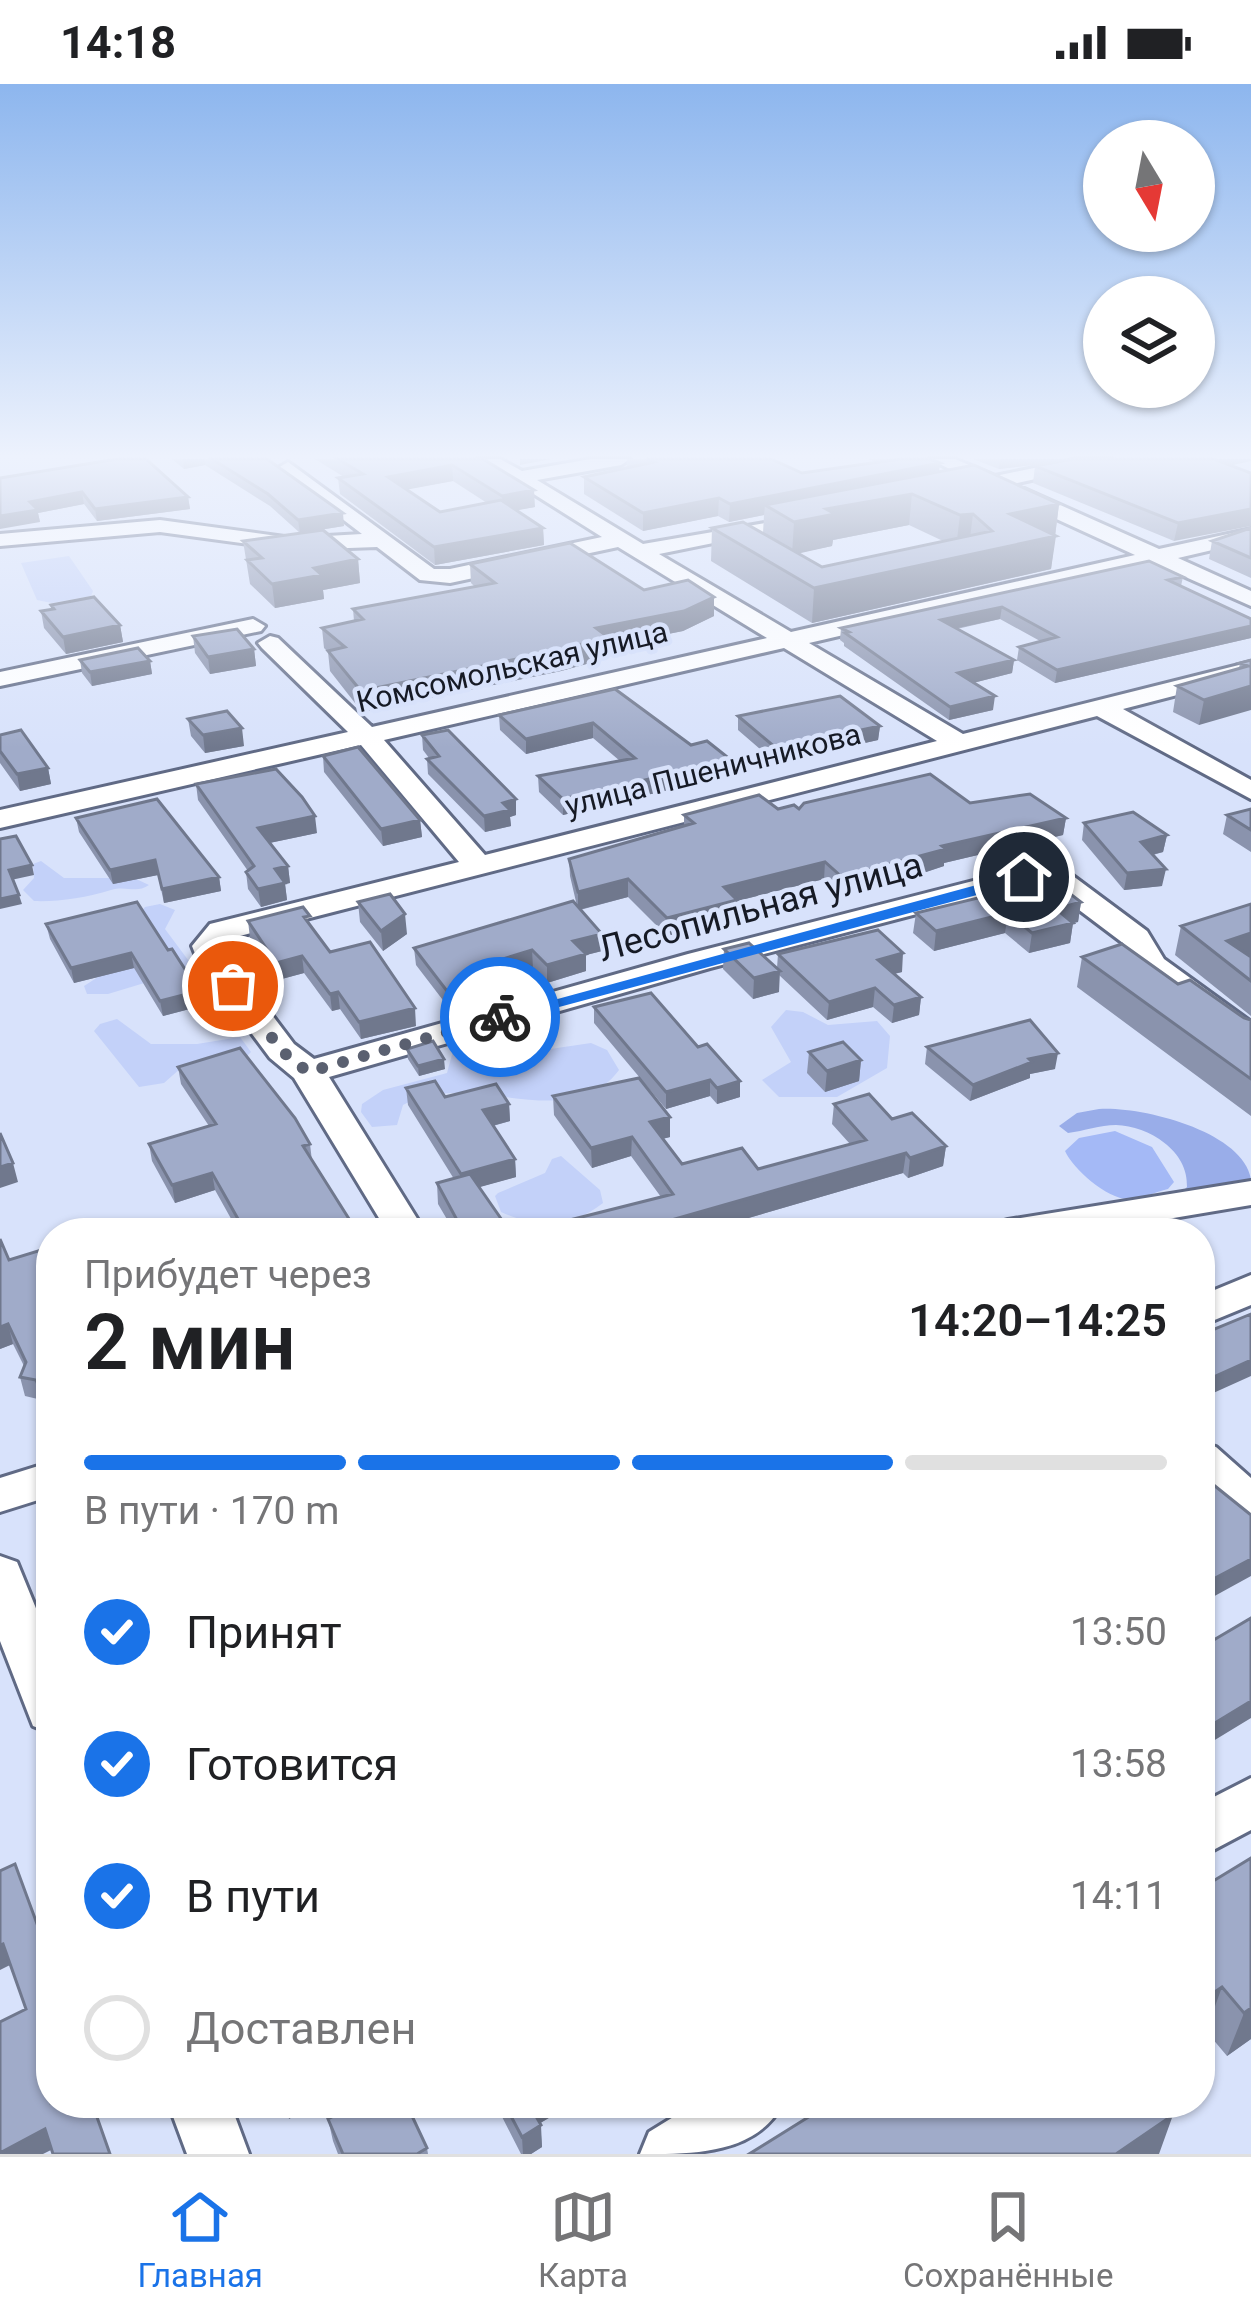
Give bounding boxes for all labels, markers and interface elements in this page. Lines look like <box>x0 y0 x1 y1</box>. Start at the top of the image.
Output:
text: 14:18 <box>60 16 176 69</box>
north arrow <box>1083 120 1215 252</box>
map controls <box>1083 120 1215 408</box>
button: layers <box>1083 276 1215 408</box>
street label: Комсомольская улица <box>353 614 671 719</box>
street label: улица Пшеничникова <box>561 716 864 823</box>
pin <box>973 826 1075 928</box>
street label: Лесопильная улица <box>594 843 927 970</box>
icon: home <box>991 844 1057 910</box>
pin <box>182 935 284 1037</box>
icon: bag <box>200 953 266 1019</box>
courier <box>440 957 560 1077</box>
icon: bike <box>467 984 533 1050</box>
text: Прибудет через <box>84 1252 372 1298</box>
text: 14:20–14:25 <box>908 1294 1167 1347</box>
text: 2 мин <box>84 1297 296 1388</box>
text: В пути · 170 m <box>84 1488 339 1534</box>
icon: check <box>84 1599 150 1665</box>
text: Принят <box>186 1606 342 1659</box>
text: 13:50 <box>1070 1609 1167 1655</box>
icon: check <box>84 1731 150 1797</box>
text: Готовится <box>186 1738 398 1791</box>
text: 13:58 <box>1070 1741 1167 1787</box>
icon: check <box>84 1863 150 1929</box>
text: В пути <box>186 1870 320 1923</box>
text: 14:11 <box>1070 1873 1167 1919</box>
text: Доставлен <box>186 2002 416 2055</box>
tab: Главная <box>138 2184 263 2295</box>
tab: Карта <box>538 2184 628 2295</box>
tab: Сохранённые <box>903 2184 1113 2295</box>

